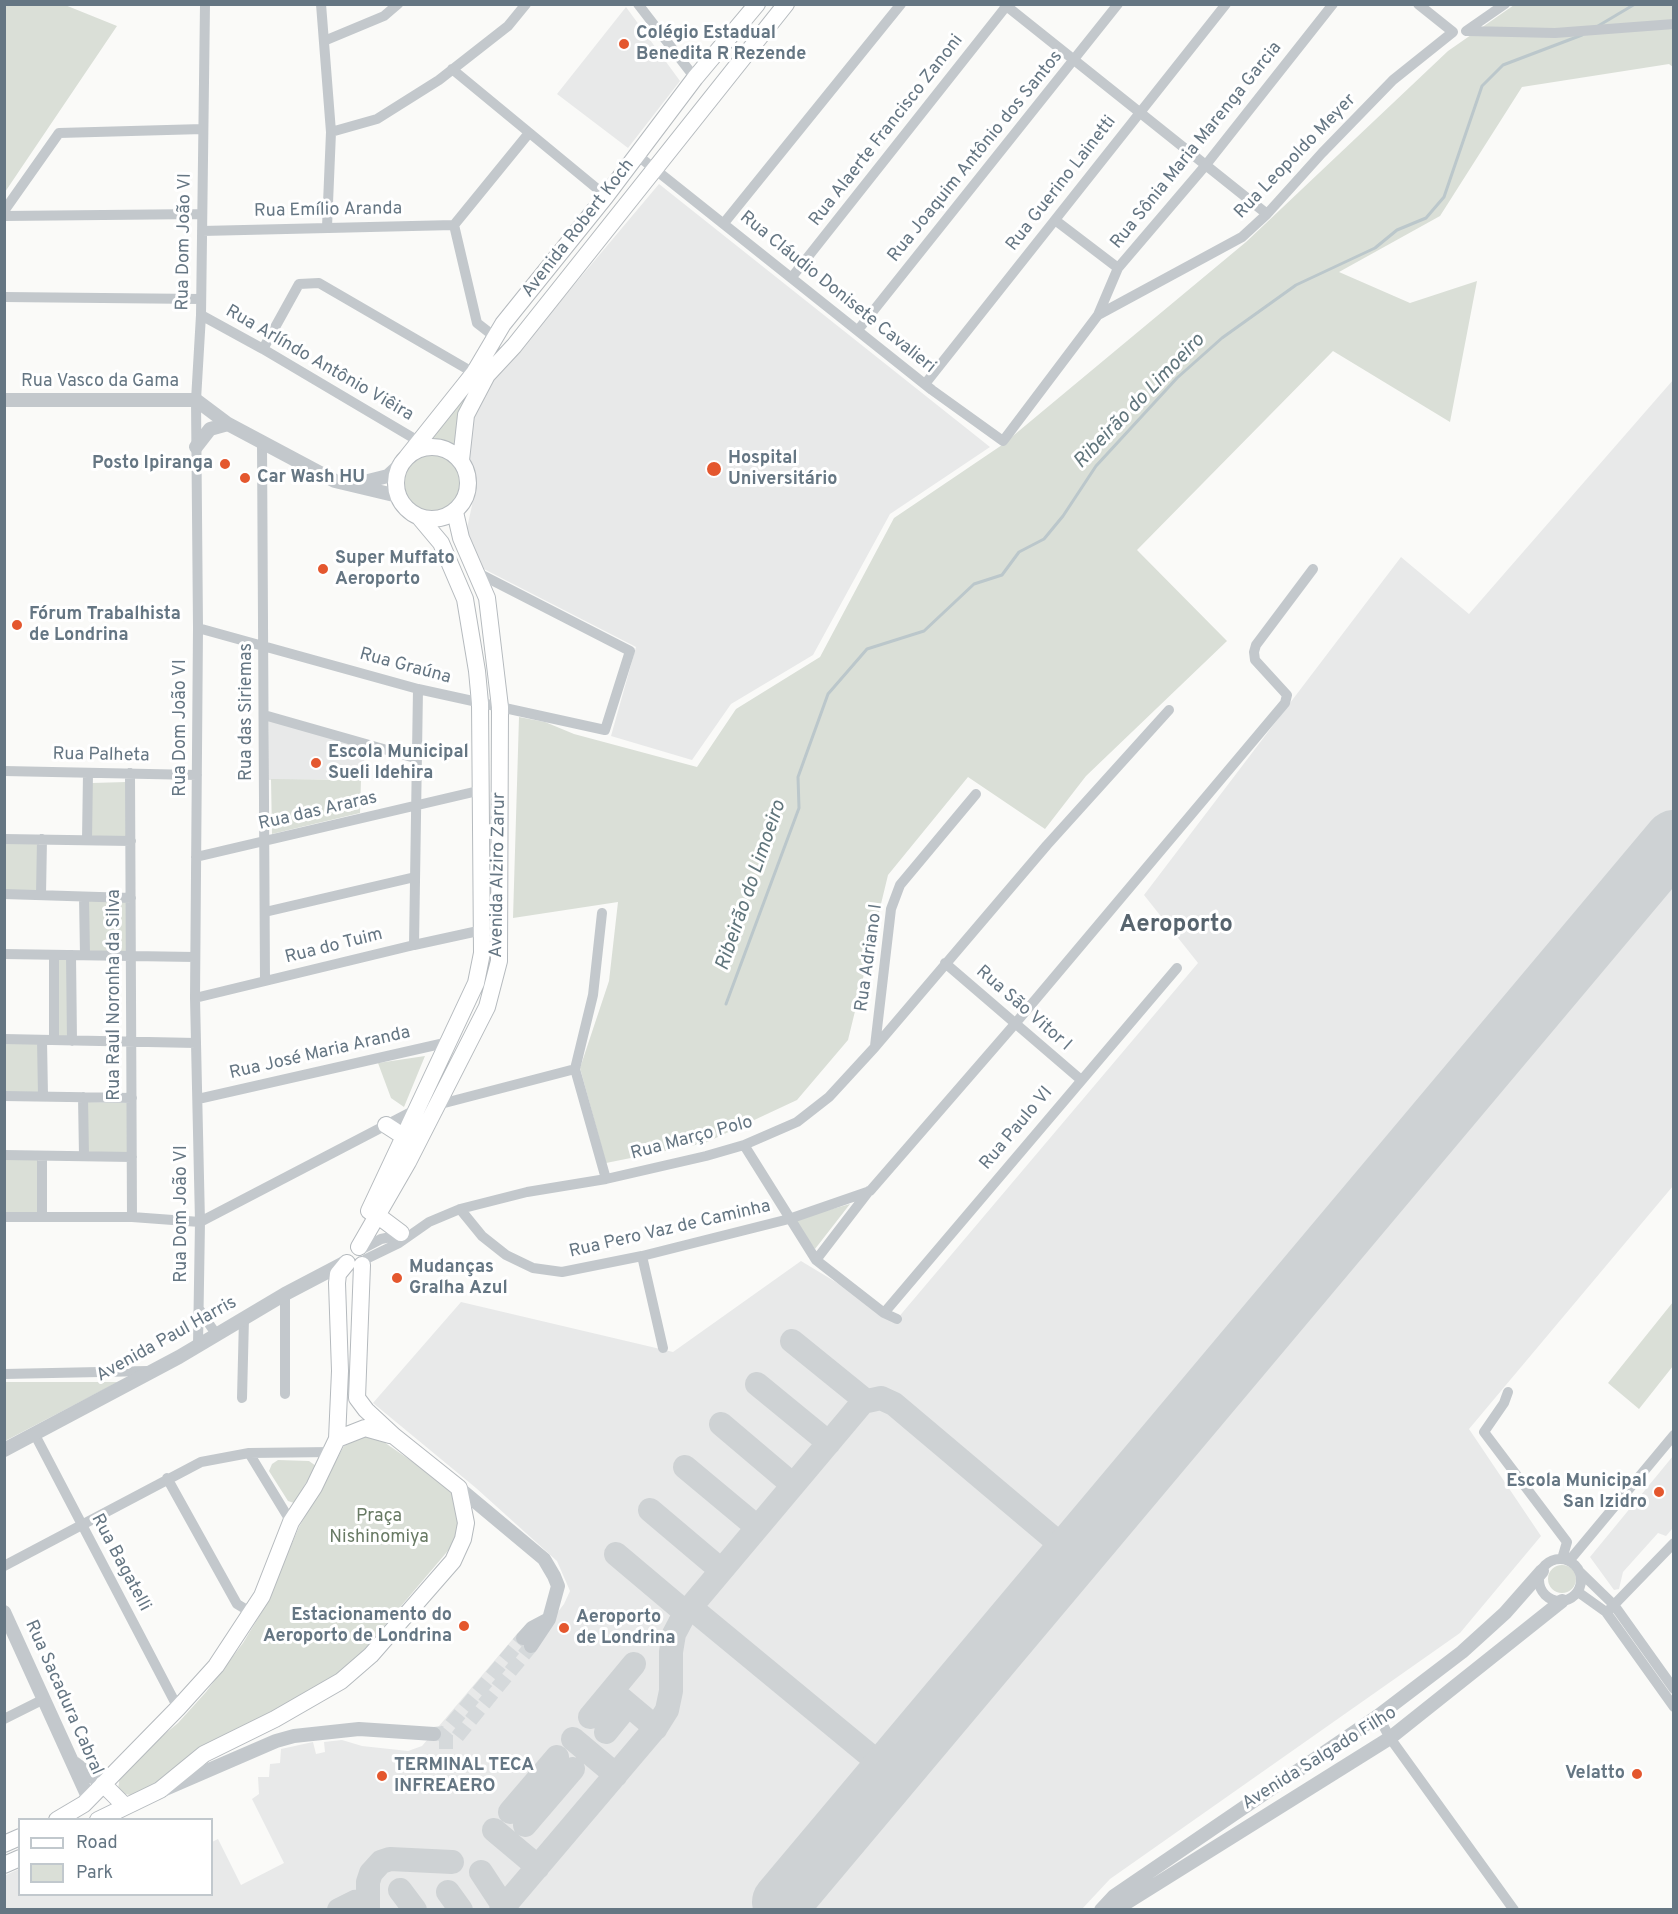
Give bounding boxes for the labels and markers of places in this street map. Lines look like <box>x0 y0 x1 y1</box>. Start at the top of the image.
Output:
place label: Colégio Estadual Benedita R Rezende <box>636 23 806 66</box>
marker: Colégio Estadual Benedita R Rezende <box>617 37 631 51</box>
place label: Hospital Universitário <box>728 448 838 490</box>
place label: Posto Ipiranga <box>92 453 213 475</box>
marker: Posto Ipiranga <box>218 457 232 471</box>
marker: Hospital Universitário <box>705 460 723 478</box>
place label: Car Wash HU <box>257 467 365 489</box>
marker: Car Wash HU <box>238 471 252 485</box>
place label: Super Muffato Aeroporto <box>335 548 455 590</box>
marker: Super Muffato Aeroporto <box>316 562 330 576</box>
place label: Fórum Trabalhista de Londrina <box>29 604 181 646</box>
marker: Fórum Trabalhista de Londrina <box>10 618 24 632</box>
place label: Escola Municipal Sueli Idehira <box>328 742 469 784</box>
marker: Escola Municipal Sueli Idehira <box>309 756 323 770</box>
place label: Mudanças Gralha Azul <box>409 1257 508 1300</box>
marker: Mudanças Gralha Azul <box>390 1271 404 1285</box>
place label: Escola Municipal San Izidro <box>1506 1471 1647 1514</box>
marker: Escola Municipal San Izidro <box>1652 1485 1666 1499</box>
place label: Estacionamento do Aeroporto de Londrina <box>263 1605 452 1648</box>
place label: Aeroporto de Londrina <box>576 1607 675 1650</box>
marker: Estacionamento do Aeroporto de Londrina <box>457 1619 471 1633</box>
marker: Aeroporto de Londrina <box>557 1621 571 1635</box>
place label: TERMINAL TECA INFREAERO <box>394 1755 534 1798</box>
place label: Velatto <box>1565 1763 1625 1785</box>
marker: Velatto <box>1630 1767 1644 1781</box>
marker: TERMINAL TECA INFREAERO <box>375 1769 389 1783</box>

